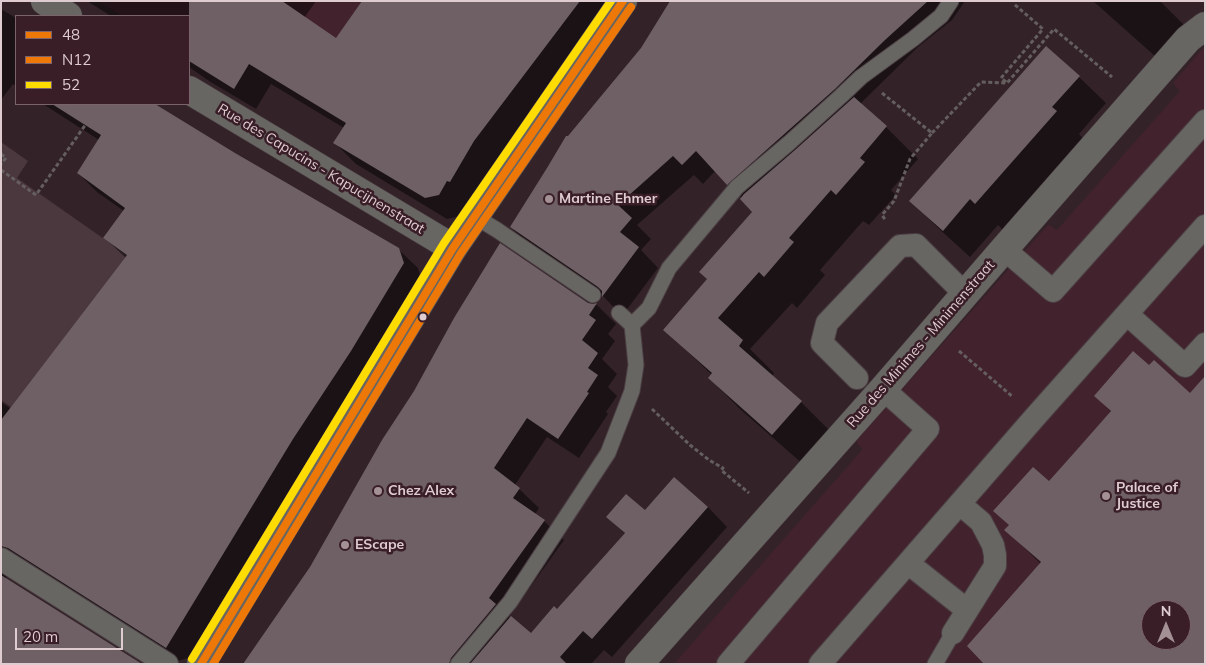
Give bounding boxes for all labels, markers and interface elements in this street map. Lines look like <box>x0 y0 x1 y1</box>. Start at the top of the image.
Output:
legend <box>15 15 190 105</box>
text: 48 <box>62 25 80 44</box>
text: N12 <box>62 50 91 69</box>
text: 52 <box>62 75 80 94</box>
street label: Rue des Capucins - Kapucijnenstraat <box>214 100 428 238</box>
place label: Martine Ehmer <box>559 191 657 207</box>
marker: Martine Ehmer <box>543 193 555 205</box>
street label: Rue des Minimes - Minimenstraat <box>844 257 998 431</box>
unlabelled marker <box>418 312 428 322</box>
place label: Palace of Justice <box>1116 480 1178 512</box>
place label: Chez Alex <box>388 483 454 499</box>
marker: Chez Alex <box>372 485 384 497</box>
marker: Palace of Justice <box>1100 490 1112 502</box>
place label: EScape <box>355 537 404 553</box>
marker: EScape <box>339 539 351 551</box>
north arrow <box>1141 600 1191 650</box>
text: N <box>1161 602 1171 620</box>
scale bar <box>18 618 125 650</box>
text: 20 m <box>23 627 58 646</box>

